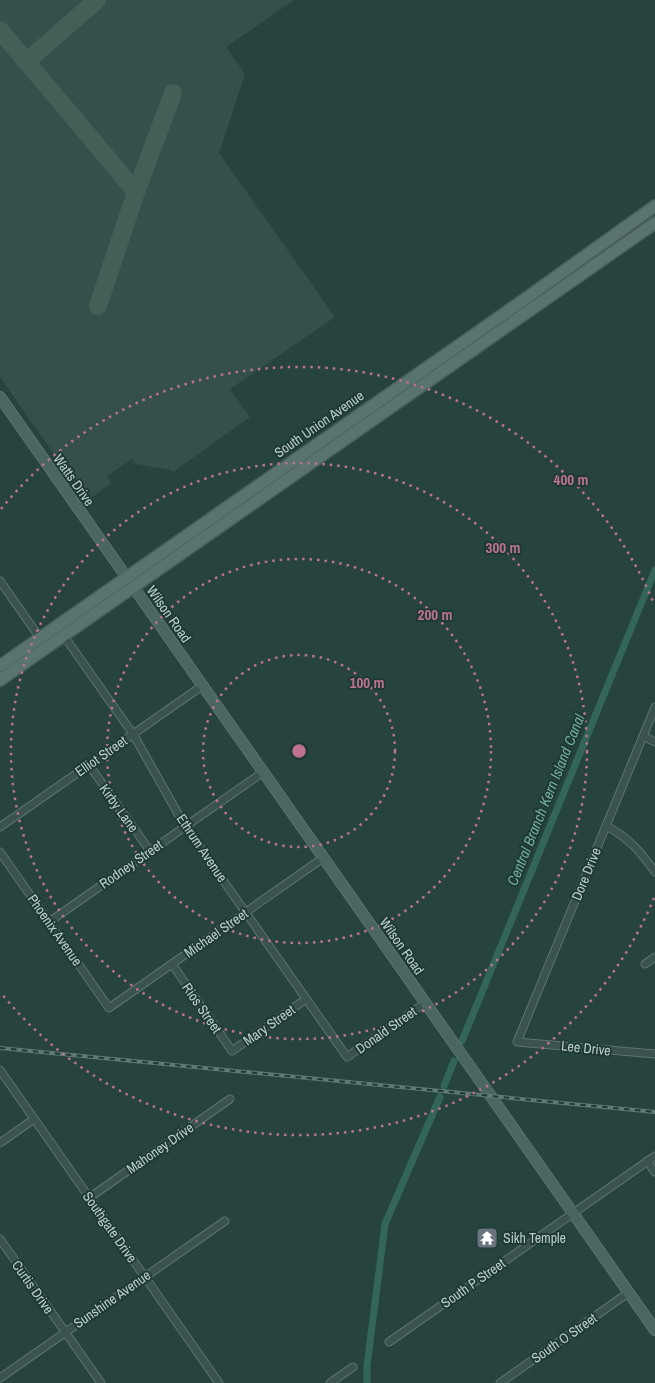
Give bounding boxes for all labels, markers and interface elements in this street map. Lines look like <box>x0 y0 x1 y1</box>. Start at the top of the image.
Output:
street label: South Union Avenue <box>271 386 367 462</box>
street label: Watts Drive <box>50 450 98 510</box>
text: 400 m <box>554 469 588 490</box>
text: 300 m <box>486 537 520 558</box>
street label: Wilson Road <box>143 582 195 646</box>
text: 200 m <box>418 604 452 625</box>
text: 100 m <box>350 672 384 693</box>
water label: Central Branch Kern Island Canal <box>501 711 590 889</box>
street label: Elliot Street <box>72 732 130 780</box>
centre of rings <box>290 742 308 760</box>
street label: Kirby Lane <box>95 780 143 836</box>
street label: Ethrum Avenue <box>173 811 231 885</box>
street label: Rodney Street <box>96 836 166 892</box>
street label: Dore Drive <box>567 845 605 903</box>
street label: Phoenix Avenue <box>24 891 86 969</box>
street label: Michael Street <box>181 904 251 962</box>
street label: Wilson Road <box>376 914 428 978</box>
street label: Rios Street <box>178 979 226 1037</box>
street label: Mary Street <box>240 1001 298 1049</box>
street label: Donald Street <box>352 1002 420 1058</box>
street label: Lee Drive <box>560 1036 612 1060</box>
street label: Mahoney Drive <box>123 1118 197 1178</box>
street label: Southgate Drive <box>79 1188 141 1266</box>
temple icon: Sikh Temple <box>475 1226 499 1250</box>
place label: Sikh Temple <box>503 1229 566 1247</box>
street label: South P Street <box>437 1254 509 1312</box>
street label: Curtis Drive <box>8 1257 58 1317</box>
street label: Sunshine Avenue <box>70 1266 154 1332</box>
street label: South O Street <box>528 1309 600 1367</box>

